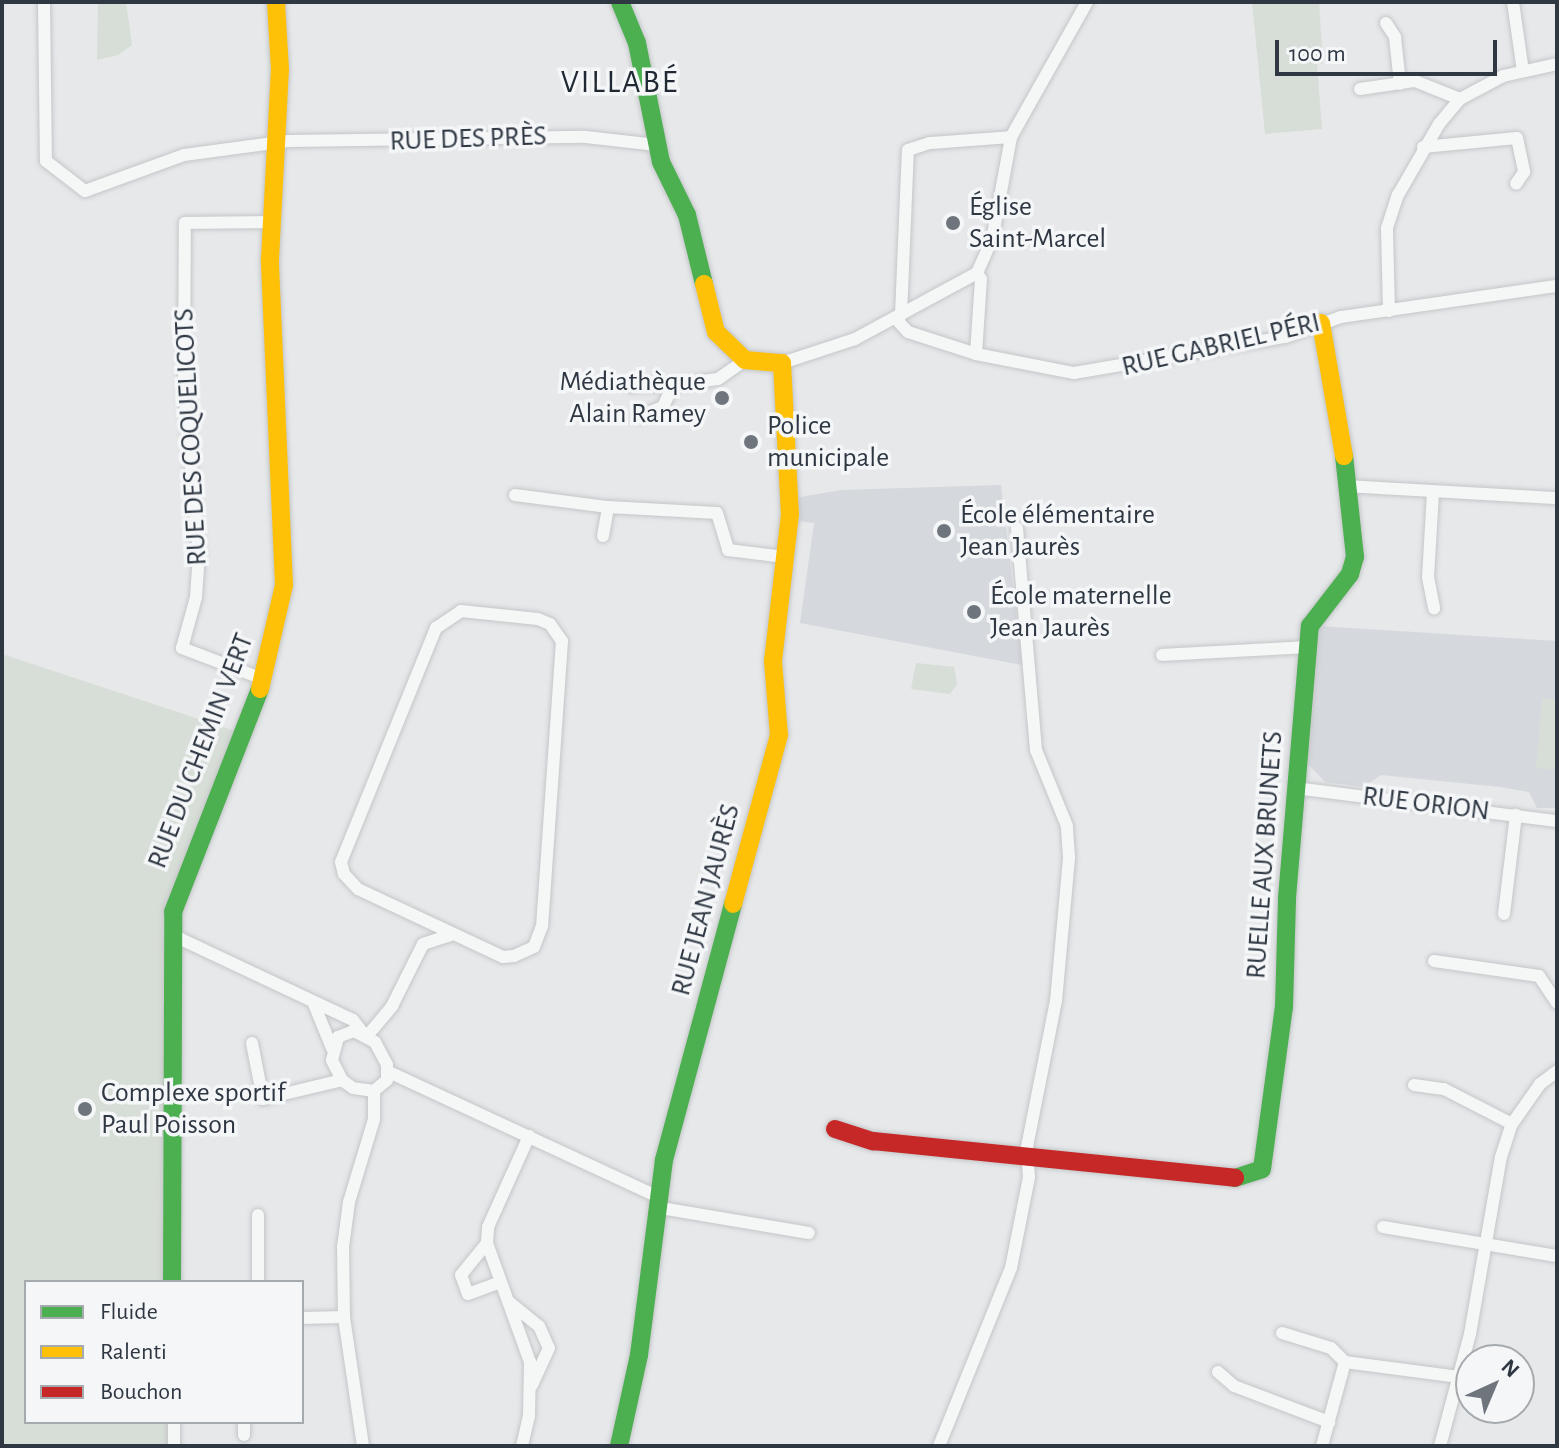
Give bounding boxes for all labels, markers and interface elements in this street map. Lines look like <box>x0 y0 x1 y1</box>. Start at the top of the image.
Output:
scale bar <box>1279 24 1501 74</box>
text: 100 m <box>1289 42 1346 66</box>
district label: VILLABÉ <box>561 63 679 101</box>
street label: RUE DES PRÈS <box>389 119 547 159</box>
place label: Église Saint-Marcel <box>969 190 1106 256</box>
marker: Église Saint-Marcel <box>944 214 962 232</box>
street label: RUE GABRIEL PÉRI <box>1119 306 1323 384</box>
street label: RUE DES COQUELICOTS <box>167 307 215 567</box>
place label: Médiathèque Alain Ramey <box>560 365 706 431</box>
marker: Médiathèque Alain Ramey <box>713 389 731 407</box>
place label: Police municipale <box>767 409 889 475</box>
marker: Police municipale <box>742 433 760 451</box>
place label: École élémentaire Jean Jaurès <box>960 498 1155 564</box>
marker: École élémentaire Jean Jaurès <box>935 522 953 540</box>
place label: École maternelle Jean Jaurès <box>990 579 1172 645</box>
marker: École maternelle Jean Jaurès <box>965 603 983 621</box>
street label: RUE DU CHEMIN VERT <box>141 629 261 873</box>
street label: RUELLE AUX BRUNETS <box>1240 730 1290 980</box>
street label: RUE ORION <box>1360 780 1492 828</box>
street label: RUE JEAN JAURÈS <box>664 801 748 999</box>
place label: Complexe sportif Paul Poisson <box>101 1076 286 1142</box>
marker: Complexe sportif Paul Poisson <box>76 1100 94 1118</box>
legend <box>24 1280 304 1424</box>
text: Fluide <box>100 1300 158 1324</box>
text: Ralenti <box>100 1340 167 1364</box>
north arrow <box>1455 1344 1535 1424</box>
text: N <box>1497 1355 1523 1381</box>
text: Bouchon <box>100 1380 182 1404</box>

